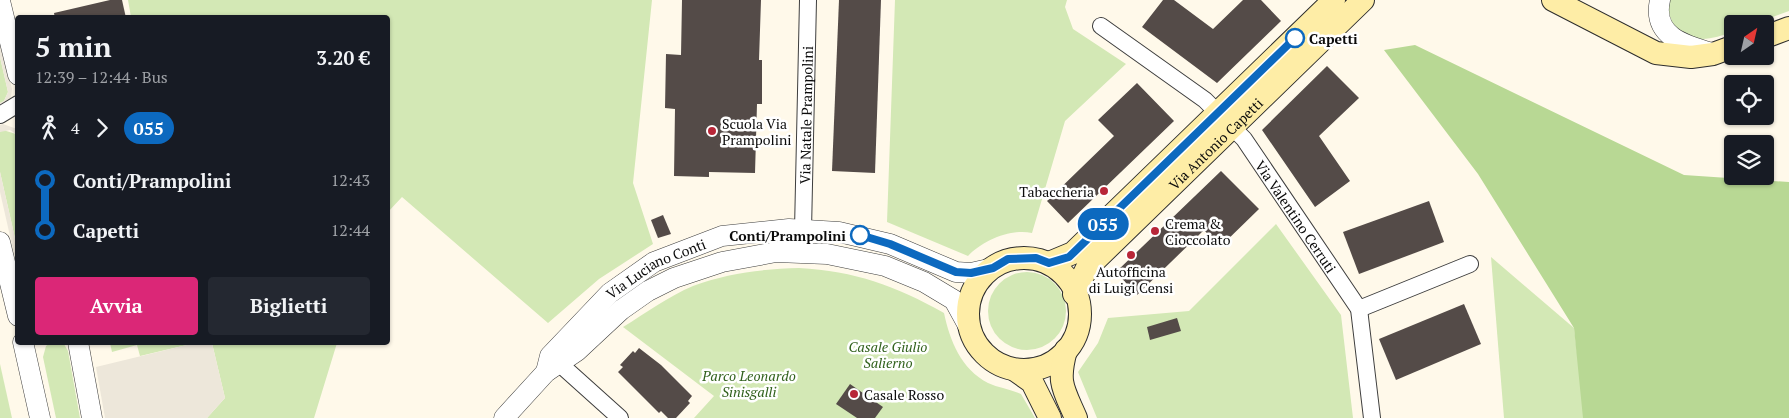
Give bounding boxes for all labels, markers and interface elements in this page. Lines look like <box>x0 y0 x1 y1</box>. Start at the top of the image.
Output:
north arrow <box>1724 15 1774 65</box>
map controls <box>1724 15 1774 185</box>
text: 5 min <box>35 28 112 65</box>
marker: Capetti <box>1285 28 1305 48</box>
place label: Capetti <box>1309 29 1358 48</box>
text: 3.20 € <box>316 45 370 70</box>
street label: Via Natale Prampolini <box>795 46 816 184</box>
text: 12:39 – 12:44 · Bus <box>35 66 168 88</box>
button: locate <box>1724 75 1774 125</box>
street label: Via Antonio Capetti <box>1164 93 1267 193</box>
icon: walk <box>35 114 63 142</box>
icon: forward <box>88 114 116 142</box>
place label: Scuola Via Prampolini <box>722 114 791 149</box>
text: 055 <box>134 116 164 140</box>
text: 4 <box>71 117 80 139</box>
marker: Scuola Via Prampolini <box>706 125 718 137</box>
button: layers <box>1724 135 1774 185</box>
street label: Via Valentino Cerruti <box>1251 156 1341 276</box>
text: Conti/Prampolini <box>73 168 231 193</box>
text: 12:43 <box>331 169 370 191</box>
place label: Tabaccheria <box>1019 182 1094 201</box>
marker: Tabaccheria <box>1098 185 1110 197</box>
line badge: 055 <box>1074 208 1132 240</box>
text: 055 <box>1088 212 1118 236</box>
place label: Crema & Cioccolato <box>1165 214 1231 249</box>
text: Capetti <box>73 218 139 243</box>
text: 12:44 <box>331 219 370 241</box>
marker: Conti/Prampolini <box>850 225 870 245</box>
marker: Crema & Cioccolato <box>1149 225 1161 237</box>
place label: Conti/Prampolini <box>729 226 846 245</box>
street label: Via Luciano Conti <box>602 234 708 303</box>
marker: Autofficina di Luigi Censi <box>1125 249 1137 261</box>
place label: Autofficina di Luigi Censi <box>1089 262 1173 297</box>
button: Avvia <box>35 277 198 335</box>
button: Biglietti <box>208 277 370 335</box>
park label: Casale Giulio Salierno <box>849 337 927 372</box>
park label: Parco Leonardo Sinisgalli <box>701 366 796 401</box>
place label: Casale Rosso <box>864 385 944 404</box>
marker: Casale Rosso <box>848 388 860 400</box>

